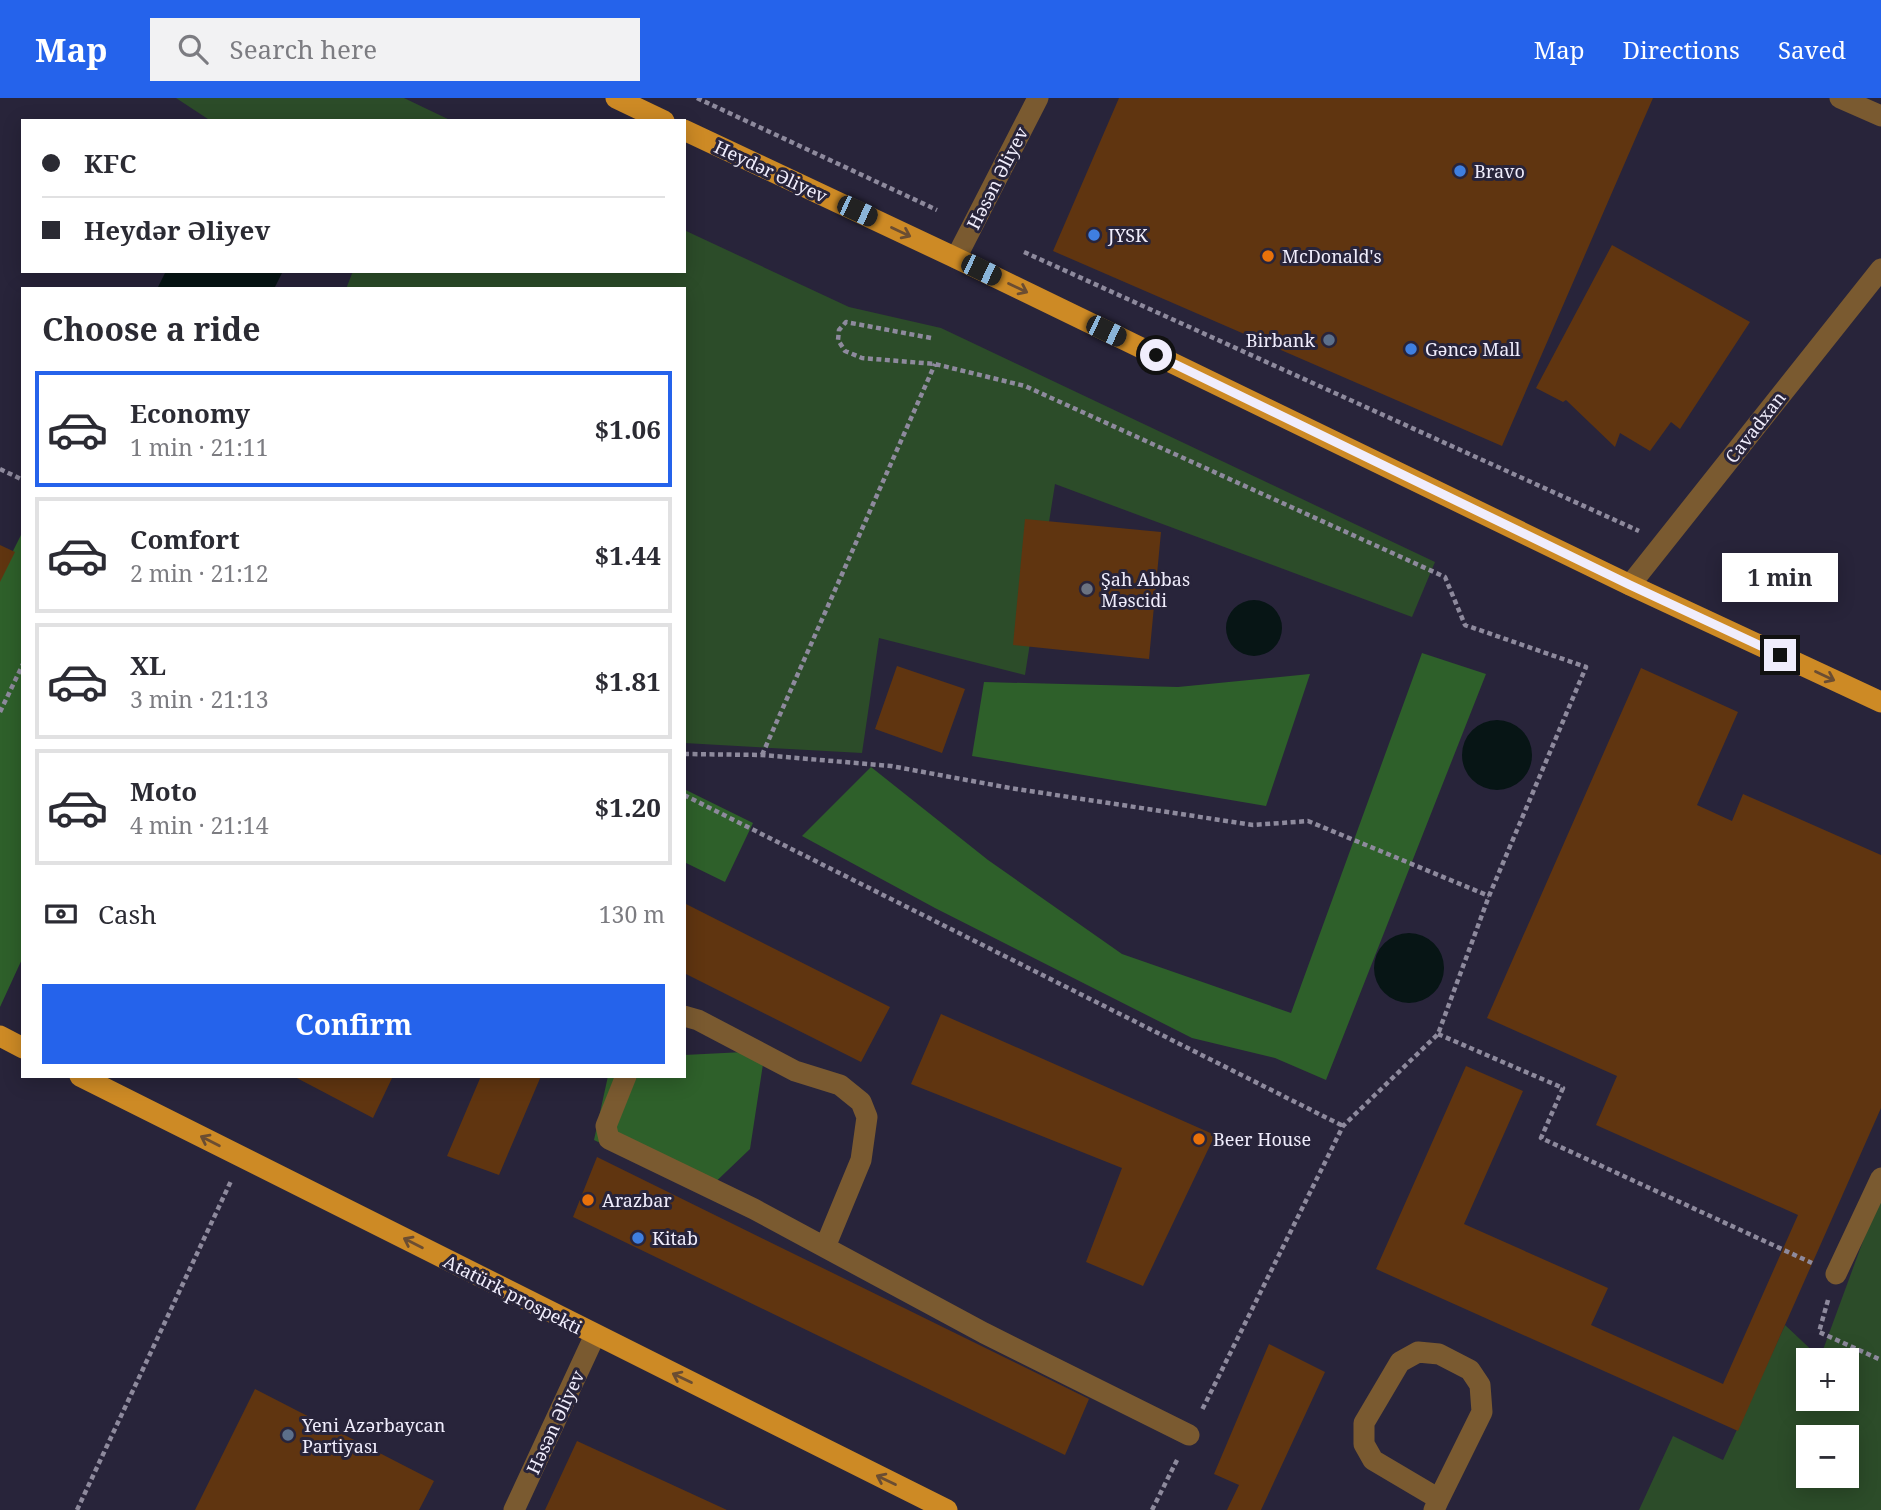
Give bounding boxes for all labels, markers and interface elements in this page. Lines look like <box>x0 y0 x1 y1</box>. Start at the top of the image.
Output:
search box <box>150 18 640 81</box>
text: Map <box>35 27 108 72</box>
icon: search <box>174 30 212 68</box>
text: Search here <box>230 31 377 67</box>
text: Map <box>1534 33 1585 66</box>
text: Directions <box>1623 33 1740 66</box>
text: Saved <box>1778 33 1846 66</box>
street label: Həsən Əliyev <box>961 122 1033 233</box>
street label: Heydər Əliyev <box>711 134 832 208</box>
text: KFC <box>84 145 137 181</box>
place label: Bravo <box>1474 159 1525 183</box>
marker: Bravo <box>1452 163 1468 179</box>
car <box>834 193 881 229</box>
text: Heydər Əliyev <box>84 212 270 248</box>
place label: JYSK <box>1107 223 1148 247</box>
one-way arrow <box>890 226 911 239</box>
marker: JYSK <box>1086 227 1102 243</box>
place label: McDonald's <box>1282 244 1382 268</box>
marker: McDonald's <box>1260 248 1276 264</box>
car <box>958 251 1005 289</box>
one-way arrow <box>1007 281 1028 295</box>
text: Choose a ride <box>42 307 261 350</box>
car <box>1083 312 1130 350</box>
place label: Birbank <box>1246 328 1315 352</box>
marker: Birbank <box>1321 332 1337 348</box>
place label: Gəncə Mall <box>1425 337 1521 361</box>
route start <box>1140 339 1172 371</box>
marker: Gəncə Mall <box>1403 341 1419 357</box>
street label: Cavadxan <box>1719 386 1791 468</box>
text: Economy <box>130 395 250 431</box>
icon: car <box>46 398 109 461</box>
text: $1.06 <box>595 411 661 447</box>
text: 1 min · 21:11 <box>130 431 268 463</box>
text: Comfort <box>130 521 240 557</box>
icon: car <box>46 524 109 587</box>
text: $1.44 <box>595 537 661 573</box>
callout: 1 min <box>1722 554 1838 602</box>
text: 2 min · 21:12 <box>130 557 268 589</box>
text: 1 min <box>1747 561 1813 593</box>
place label: Şah Abbas Məscidi <box>1101 567 1190 612</box>
marker: Şah Abbas Məscidi <box>1079 581 1095 597</box>
route end <box>1764 639 1796 671</box>
text: XL <box>130 647 166 683</box>
icon: car <box>46 650 109 713</box>
text: $1.81 <box>595 663 661 699</box>
one-way arrow <box>1814 670 1835 683</box>
text: 3 min · 21:13 <box>130 683 268 715</box>
text: Moto <box>130 773 197 809</box>
icon: car <box>46 776 109 839</box>
text: $1.20 <box>595 789 661 825</box>
text: 4 min · 21:14 <box>130 809 268 841</box>
icon: cash <box>42 895 80 933</box>
text: Cash <box>98 896 157 932</box>
text: 130 m <box>599 898 665 930</box>
button: Confirm <box>42 984 665 1064</box>
place label: Beer House <box>1213 1127 1311 1151</box>
marker: Beer House <box>1191 1131 1207 1147</box>
one-way arrow <box>200 1134 221 1148</box>
place label: Arazbar <box>602 1188 672 1212</box>
marker: Arazbar <box>580 1192 596 1208</box>
place label: Кitab <box>652 1226 698 1250</box>
marker: Кitab <box>630 1230 646 1246</box>
one-way arrow <box>403 1236 424 1250</box>
street label: Atatürk prospekti <box>440 1249 586 1339</box>
map controls <box>1796 1348 1859 1488</box>
button: + <box>1796 1348 1859 1411</box>
street label: Həsən Əliyev <box>520 1366 590 1478</box>
one-way arrow <box>672 1371 693 1385</box>
place label: Yeni Azərbaycan Partiyası <box>301 1413 446 1458</box>
button: − <box>1796 1425 1859 1488</box>
marker: Yeni Azərbaycan Partiyası <box>280 1427 296 1443</box>
one-way arrow <box>876 1472 897 1486</box>

